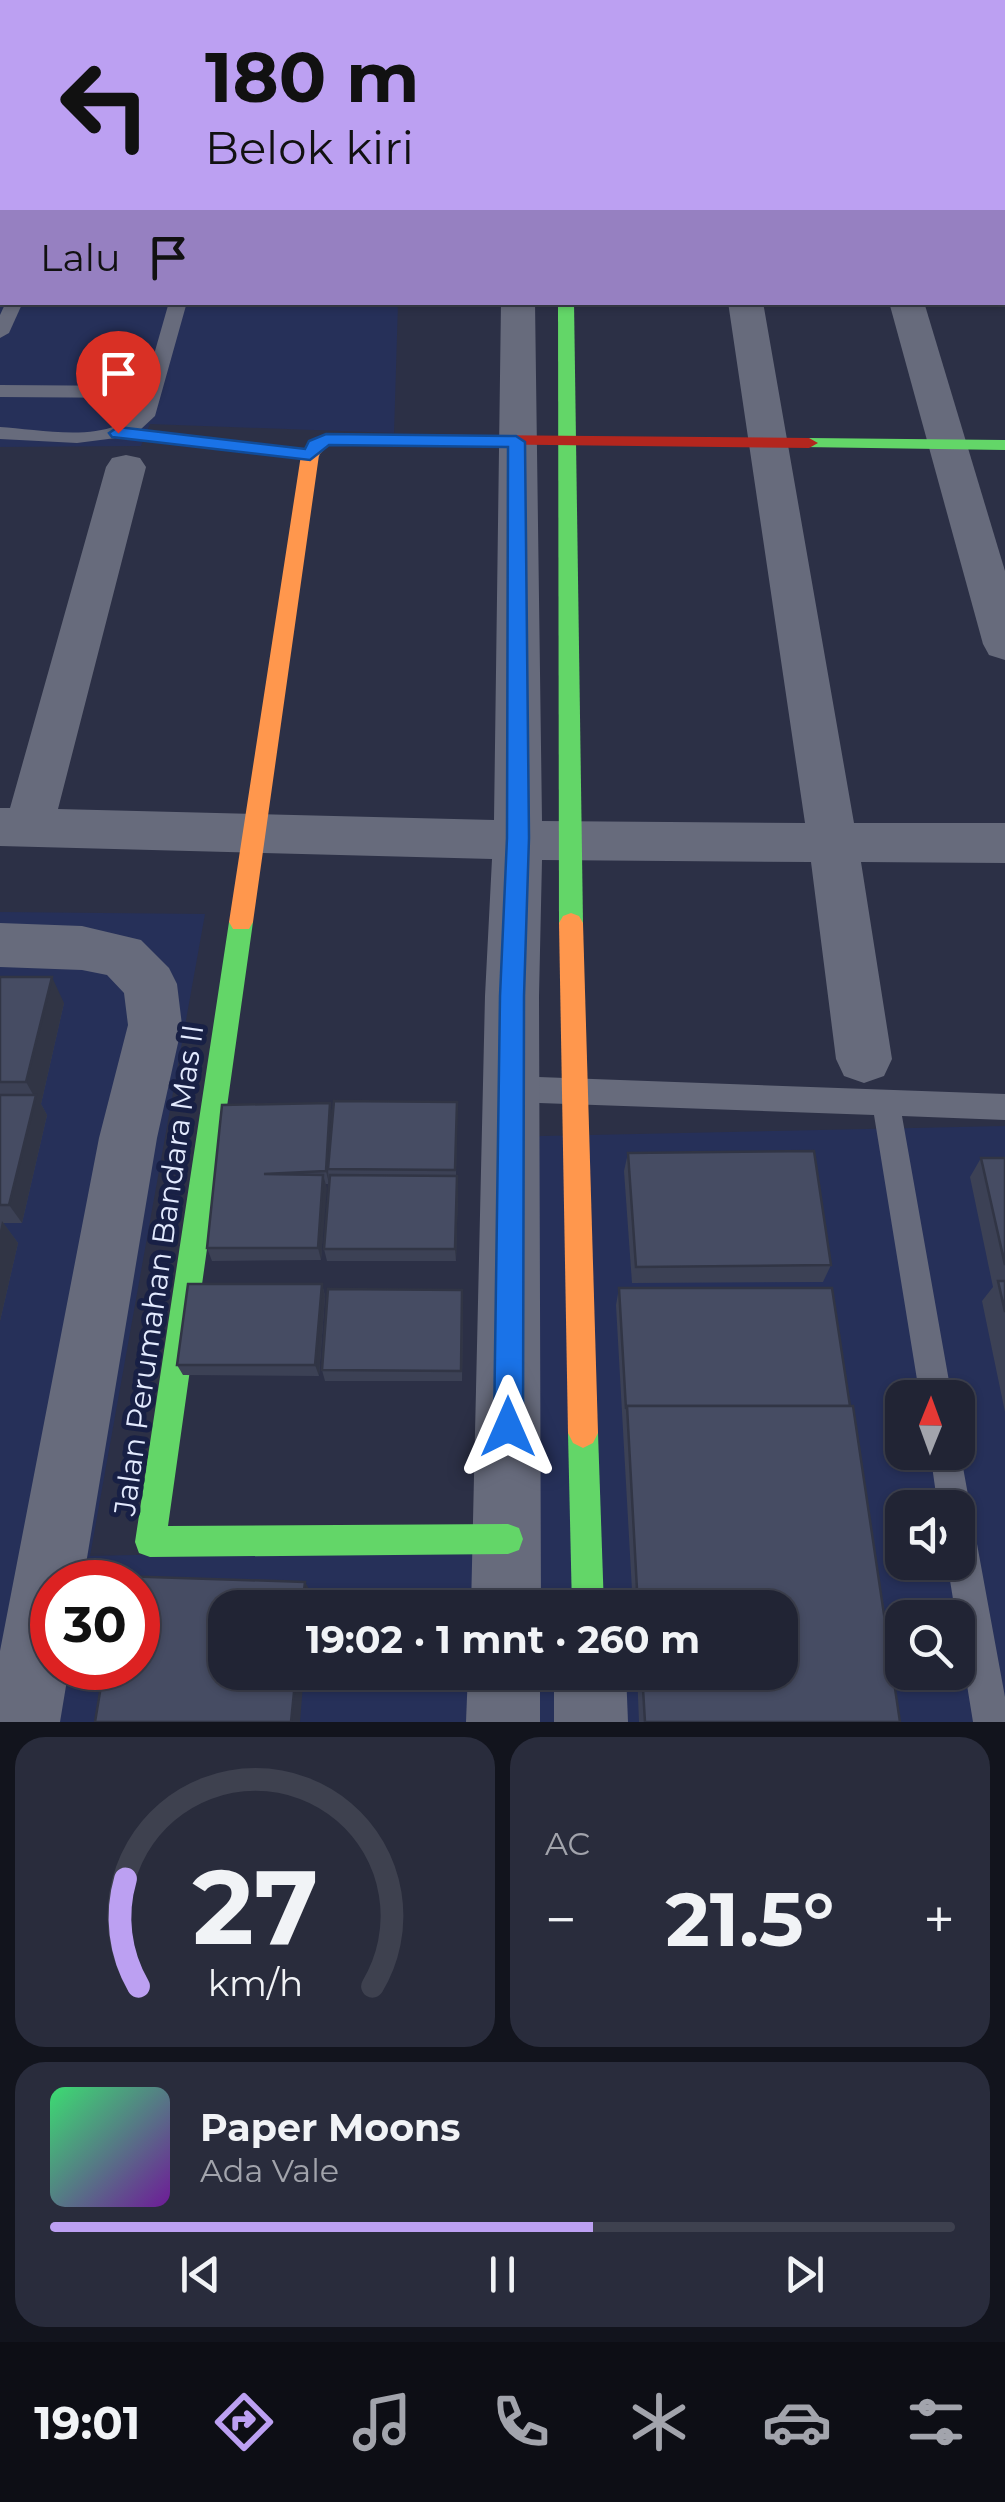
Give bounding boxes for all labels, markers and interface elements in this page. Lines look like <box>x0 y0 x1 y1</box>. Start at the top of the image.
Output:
text: 180 m <box>205 34 419 120</box>
icon: left <box>40 40 170 170</box>
text: Belok kiri <box>205 120 414 175</box>
icon: arrive <box>141 230 196 285</box>
text: Lalu <box>40 234 121 281</box>
pin <box>76 331 161 434</box>
icon: arrive <box>91 346 146 401</box>
street label: Jalan Perumahan Bandara Mas II <box>106 1022 211 1519</box>
position arrow <box>456 1375 560 1479</box>
north arrow <box>885 1380 975 1470</box>
map controls <box>885 1380 975 1690</box>
button: sound <box>885 1490 975 1580</box>
speed limit sign: 30 <box>30 1560 160 1690</box>
button: search <box>885 1600 975 1690</box>
text: 19:02 · 1 mnt · 260 m <box>306 1616 700 1663</box>
text: AC <box>545 1824 590 1863</box>
text: 27 <box>192 1843 318 1970</box>
text: 21.5° <box>666 1873 834 1965</box>
text: − <box>545 1886 577 1953</box>
text: + <box>923 1886 955 1953</box>
text: km/h <box>207 1961 303 2005</box>
text: Paper Moons <box>200 2104 461 2151</box>
text: Ada Vale <box>200 2151 339 2190</box>
icon: previous <box>173 2247 228 2302</box>
icon: pause <box>475 2247 530 2302</box>
icon: next <box>777 2247 832 2302</box>
icon: directions <box>209 2387 279 2457</box>
icon: music <box>347 2387 417 2457</box>
icon: phone <box>486 2387 556 2457</box>
icon: climate <box>624 2387 694 2457</box>
icon: car <box>762 2387 832 2457</box>
icon: filters <box>901 2387 971 2457</box>
text: 19:01 <box>34 2395 140 2450</box>

